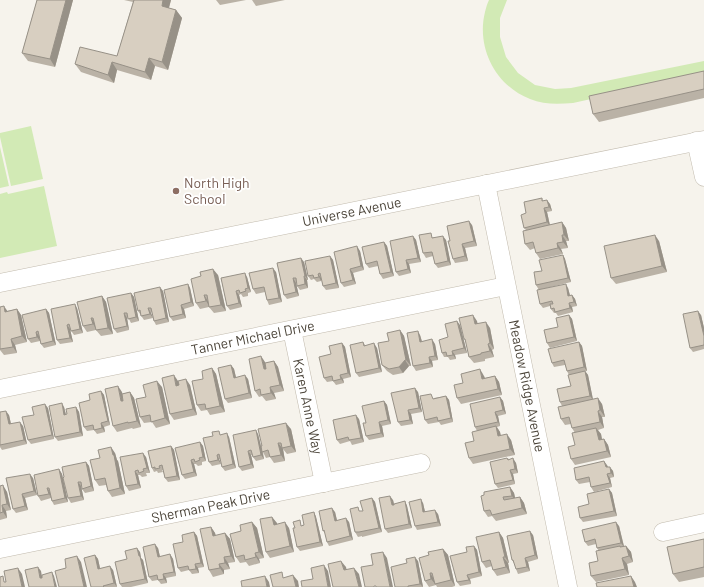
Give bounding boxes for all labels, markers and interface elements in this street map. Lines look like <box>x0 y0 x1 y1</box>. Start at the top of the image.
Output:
place label: North High School <box>184 174 250 207</box>
marker: North High School <box>171 186 181 196</box>
street label: Universe Avenue <box>301 193 403 229</box>
street label: Tanner Michael Drive <box>189 316 316 358</box>
street label: Meadow Ridge Avenue <box>506 318 549 453</box>
street label: Karen Anne Way <box>290 357 327 456</box>
street label: Sherman Peak Drive <box>150 485 272 526</box>

